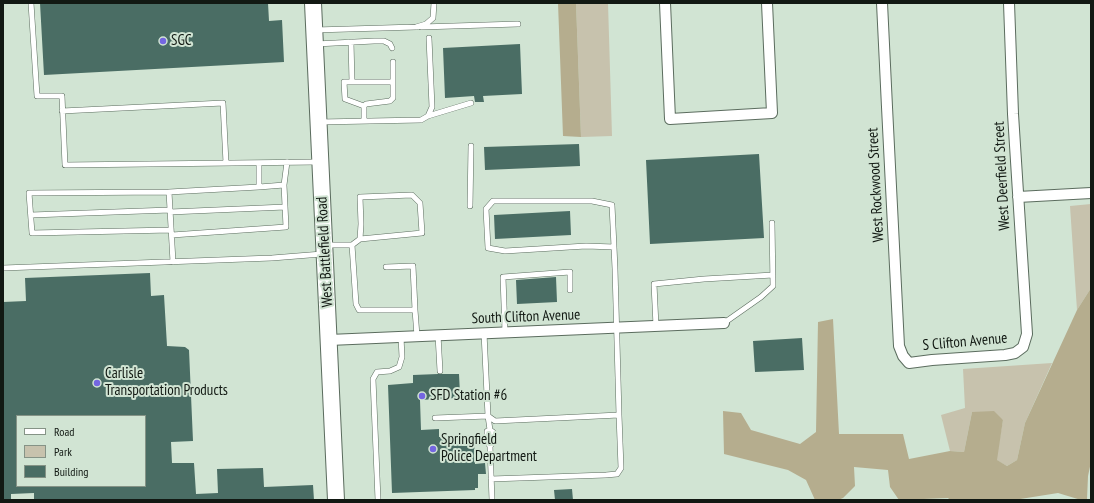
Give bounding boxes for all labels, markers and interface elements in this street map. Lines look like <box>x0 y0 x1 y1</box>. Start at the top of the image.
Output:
place label: SGC <box>171 32 192 50</box>
marker: SGC <box>158 36 168 46</box>
street label: West Deerfield Street <box>990 121 1014 231</box>
street label: West Rockwood Street <box>864 127 888 243</box>
street label: West Battlefield Road <box>313 196 337 308</box>
street label: South Clifton Avenue <box>471 306 581 328</box>
street label: S Clifton Avenue <box>922 329 1008 355</box>
place label: Carlisle Transportation Products <box>105 365 228 400</box>
marker: Carlisle Transportation Products <box>92 378 102 388</box>
place label: SFD Station #6 <box>430 387 507 405</box>
marker: SFD Station #6 <box>417 391 427 401</box>
legend <box>16 415 146 487</box>
text: Road <box>54 424 74 439</box>
place label: Springfield Police Department <box>441 431 537 466</box>
text: Park <box>54 444 72 459</box>
marker: Springfield Police Department <box>428 444 438 454</box>
text: Building <box>54 464 89 479</box>

